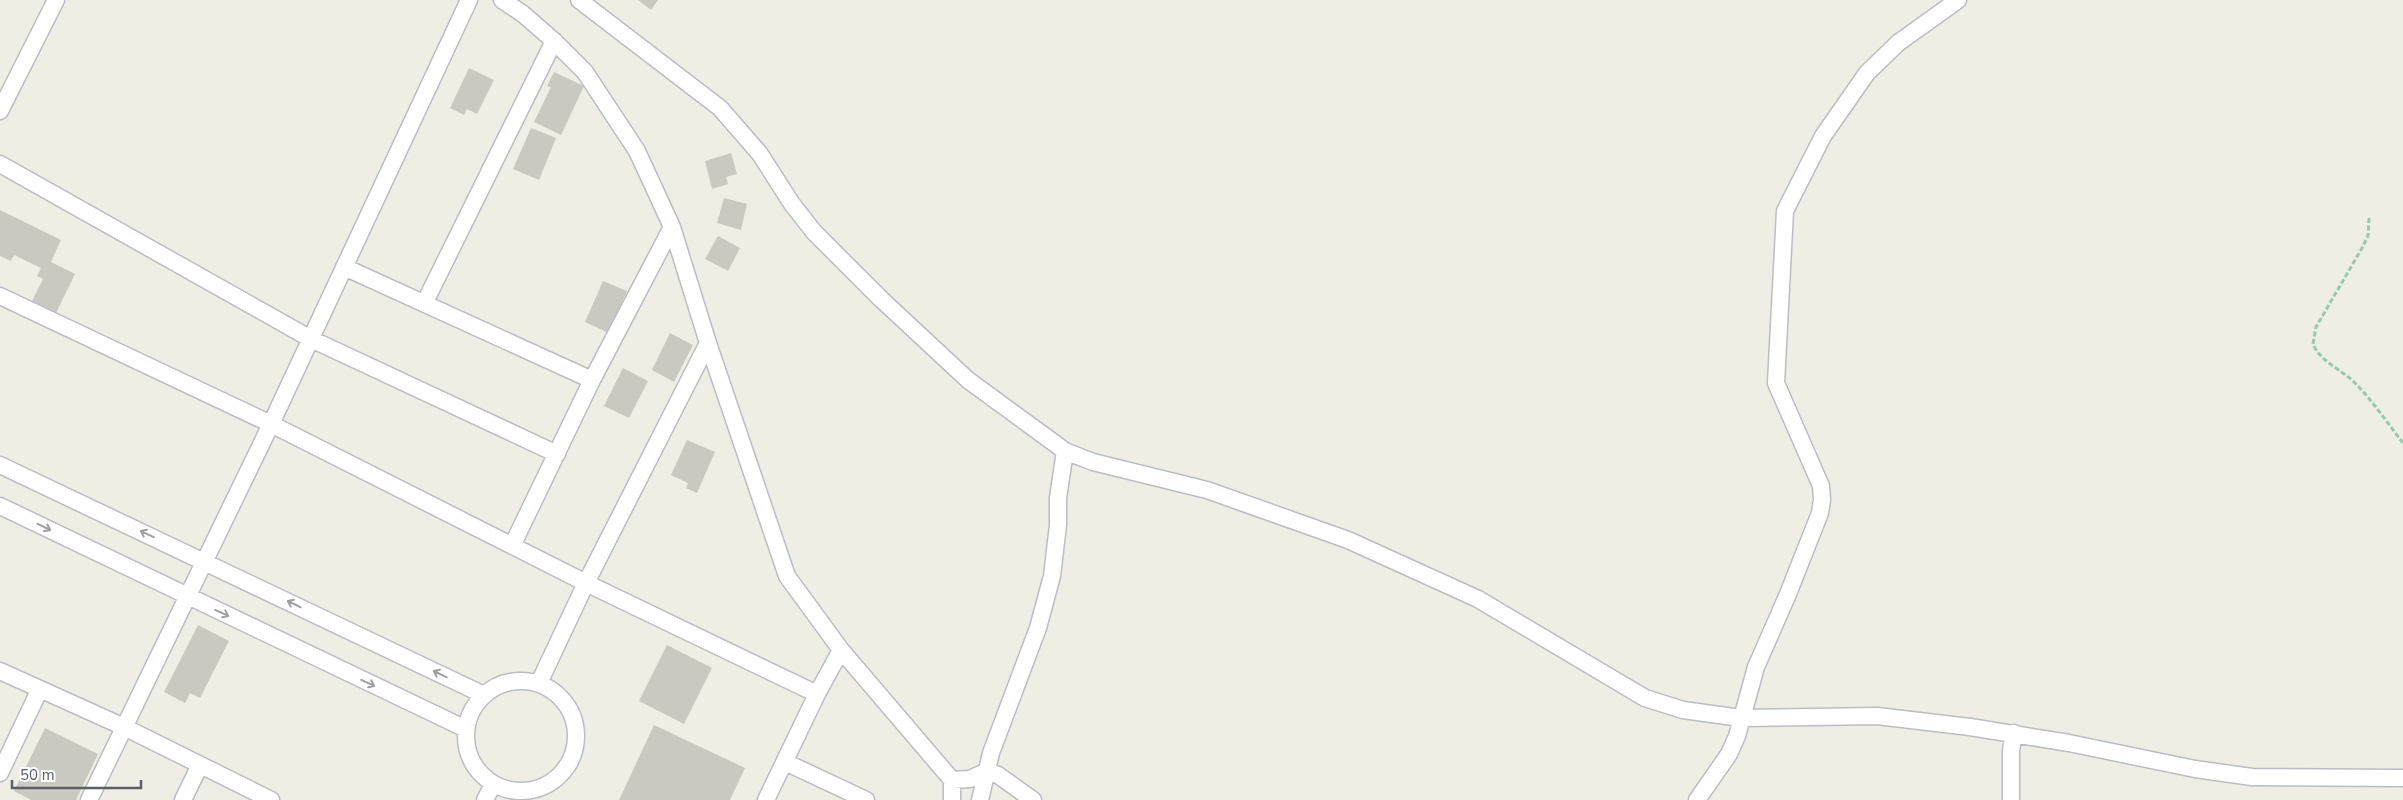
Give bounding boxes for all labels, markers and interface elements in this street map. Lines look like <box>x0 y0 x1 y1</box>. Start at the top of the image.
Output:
one-way arrow <box>36 523 51 532</box>
one-way arrow <box>140 529 155 538</box>
one-way arrow <box>286 598 301 608</box>
one-way arrow <box>214 609 229 619</box>
one-way arrow <box>433 668 448 678</box>
one-way arrow <box>361 678 376 688</box>
scale bar <box>12 758 141 790</box>
text: 50 m <box>20 765 55 785</box>

